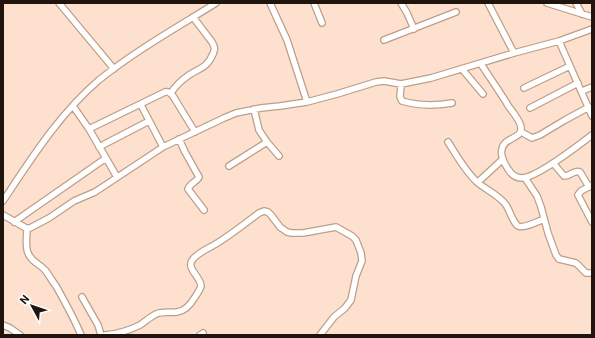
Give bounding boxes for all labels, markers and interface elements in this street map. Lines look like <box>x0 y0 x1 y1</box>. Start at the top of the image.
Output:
north arrow <box>12 286 52 326</box>
text: N <box>17 293 32 307</box>

